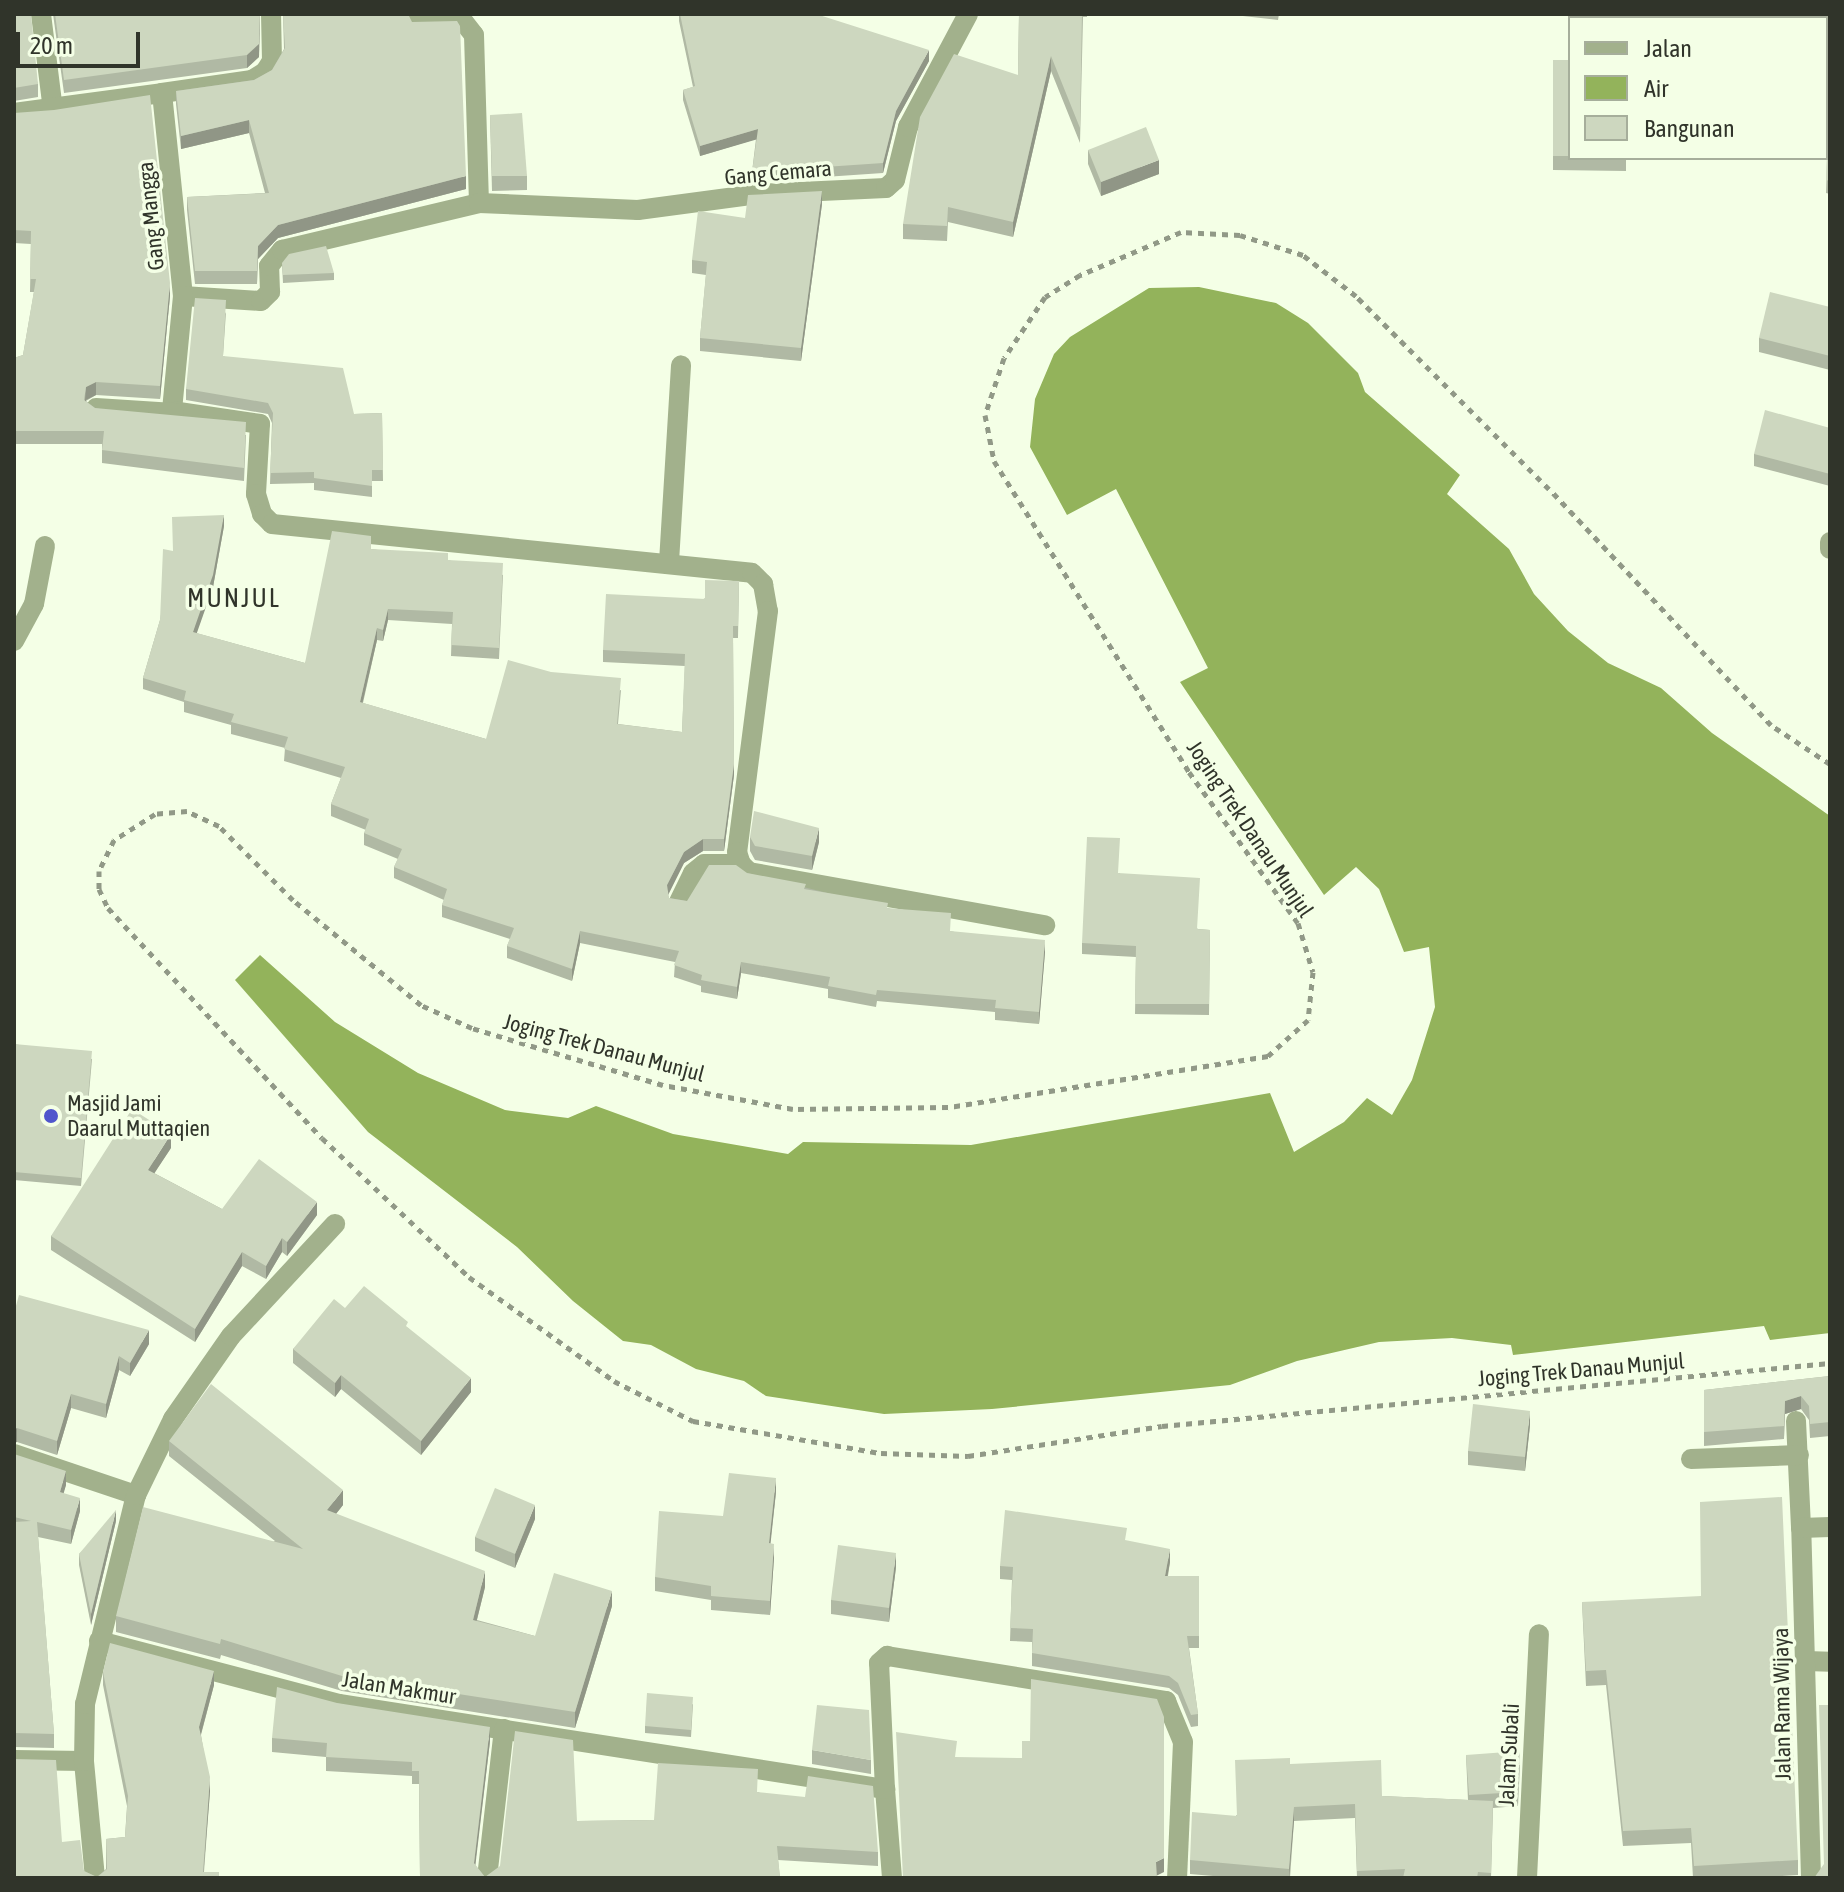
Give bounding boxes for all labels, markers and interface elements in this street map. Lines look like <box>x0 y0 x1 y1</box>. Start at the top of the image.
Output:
scale bar <box>20 16 144 66</box>
legend <box>1568 16 1828 160</box>
text: 20 m <box>30 32 73 59</box>
text: Jalan <box>1644 35 1692 62</box>
text: Air <box>1644 75 1668 102</box>
text: Bangunan <box>1644 115 1735 142</box>
street label: Gang Cemara <box>723 155 833 191</box>
street label: Gang Mangga <box>132 160 170 272</box>
district label: MUNJUL <box>187 583 281 615</box>
street label: Joging Trek Danau Munjul <box>1181 736 1319 922</box>
street label: Joging Trek Danau Munjul <box>501 1008 707 1088</box>
place label: Masjid Jami Daarul Muttaqien <box>67 1090 210 1142</box>
marker: Masjid Jami Daarul Muttaqien <box>42 1107 60 1125</box>
street label: Joging Trek Danau Munjul <box>1477 1348 1685 1392</box>
street label: Jalan Rama Wijaya <box>1767 1627 1797 1781</box>
street label: Jalan Makmur <box>340 1666 458 1710</box>
street label: Jalam Subali <box>1493 1703 1525 1807</box>

